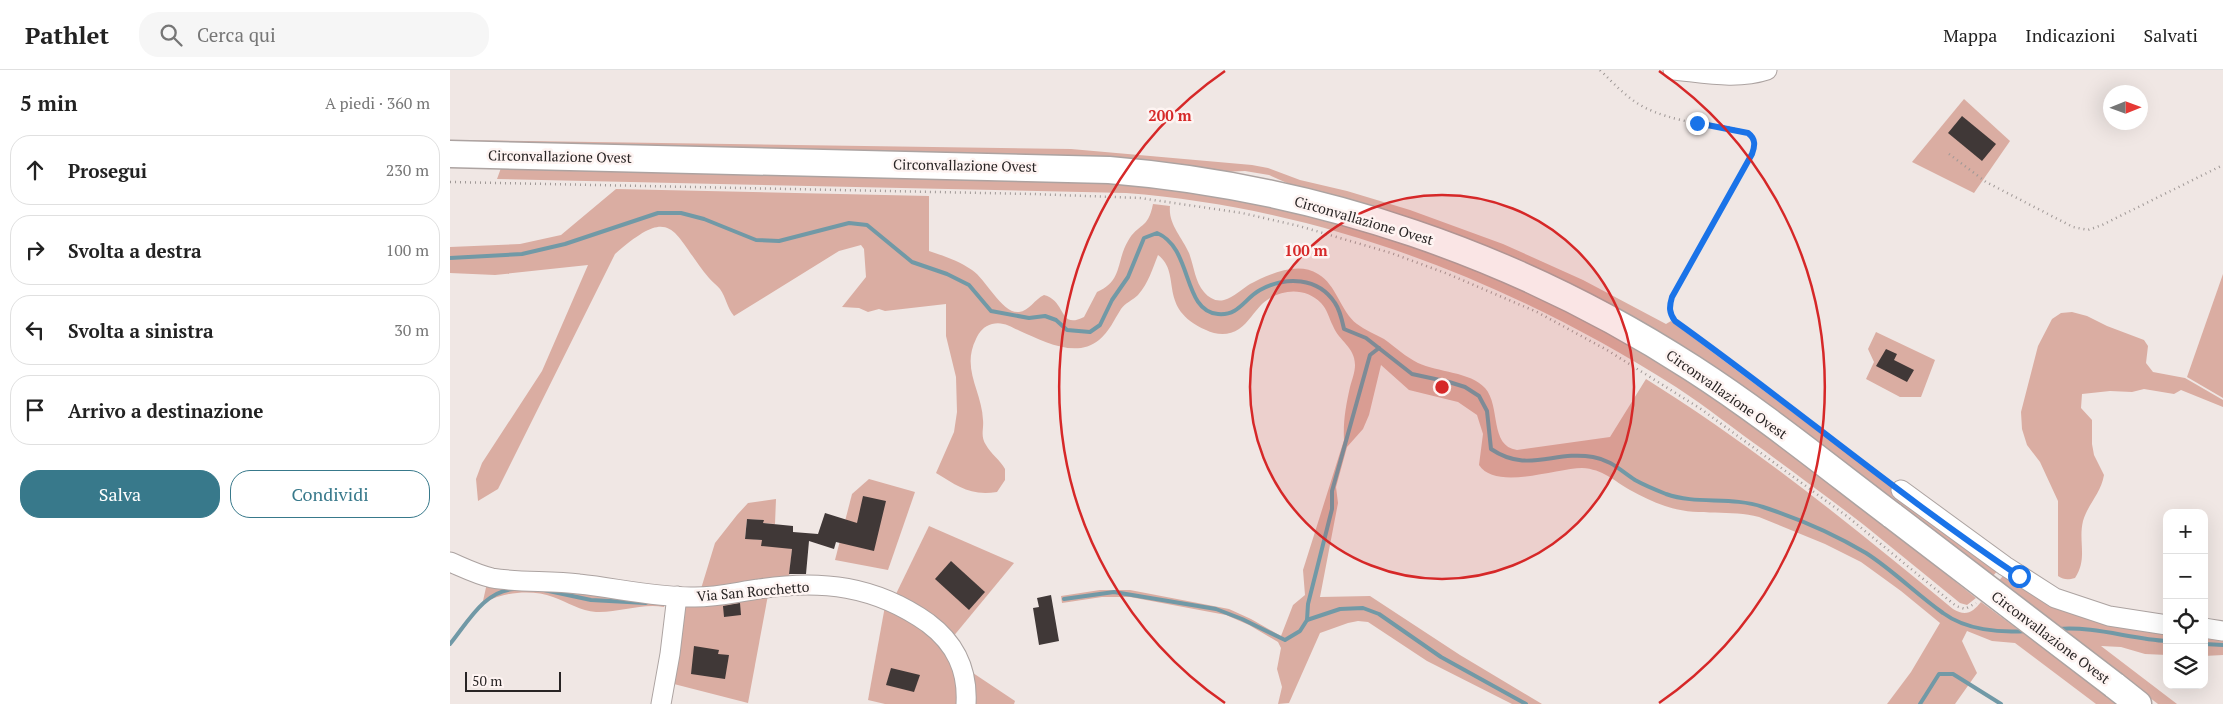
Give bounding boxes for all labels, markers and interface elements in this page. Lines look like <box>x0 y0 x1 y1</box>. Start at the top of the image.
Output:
search box <box>139 12 489 57</box>
text: Pathlet <box>25 19 109 51</box>
icon: search <box>157 21 185 49</box>
text: Cerca qui <box>197 22 276 47</box>
text: Mappa <box>1943 23 1997 47</box>
text: Indicazioni <box>2025 23 2116 47</box>
text: Salvati <box>2144 23 2198 47</box>
north arrow <box>2103 85 2148 130</box>
text: 5 min <box>20 89 77 117</box>
text: A piedi · 360 m <box>325 92 430 114</box>
text: 200 m <box>1148 105 1192 125</box>
route end <box>1686 112 1709 135</box>
street label: Circonvallazione Ovest <box>488 145 633 167</box>
street label: Circonvallazione Ovest <box>893 154 1038 176</box>
icon: ahead <box>21 156 49 184</box>
text: Prosegui <box>68 158 147 183</box>
text: 230 m <box>386 159 429 181</box>
street label: Circonvallazione Ovest <box>1292 191 1436 249</box>
icon: right <box>21 236 49 264</box>
text: Svolta a destra <box>68 238 202 263</box>
text: 100 m <box>386 239 429 261</box>
text: 100 m <box>1284 240 1328 260</box>
icon: left <box>21 316 49 344</box>
text: Svolta a sinistra <box>68 318 214 343</box>
text: 30 m <box>394 319 429 341</box>
street label: Circonvallazione Ovest <box>1663 345 1792 443</box>
centre of rings <box>1433 378 1451 396</box>
icon: arrive <box>21 396 49 424</box>
text: Arrivo a destinazione <box>68 398 263 423</box>
button: Salva <box>20 470 220 518</box>
button: Condividi <box>230 470 430 518</box>
map controls <box>2163 509 2208 689</box>
button: + <box>2163 509 2208 554</box>
button: − <box>2163 554 2208 599</box>
route start <box>2008 565 2031 588</box>
street label: Via San Rocchetto <box>696 577 810 605</box>
street label: Circonvallazione Ovest <box>1988 586 2115 688</box>
button: locate <box>2163 599 2208 644</box>
button: layers <box>2163 644 2208 689</box>
scale bar <box>465 669 561 692</box>
text: 50 m <box>472 671 502 690</box>

